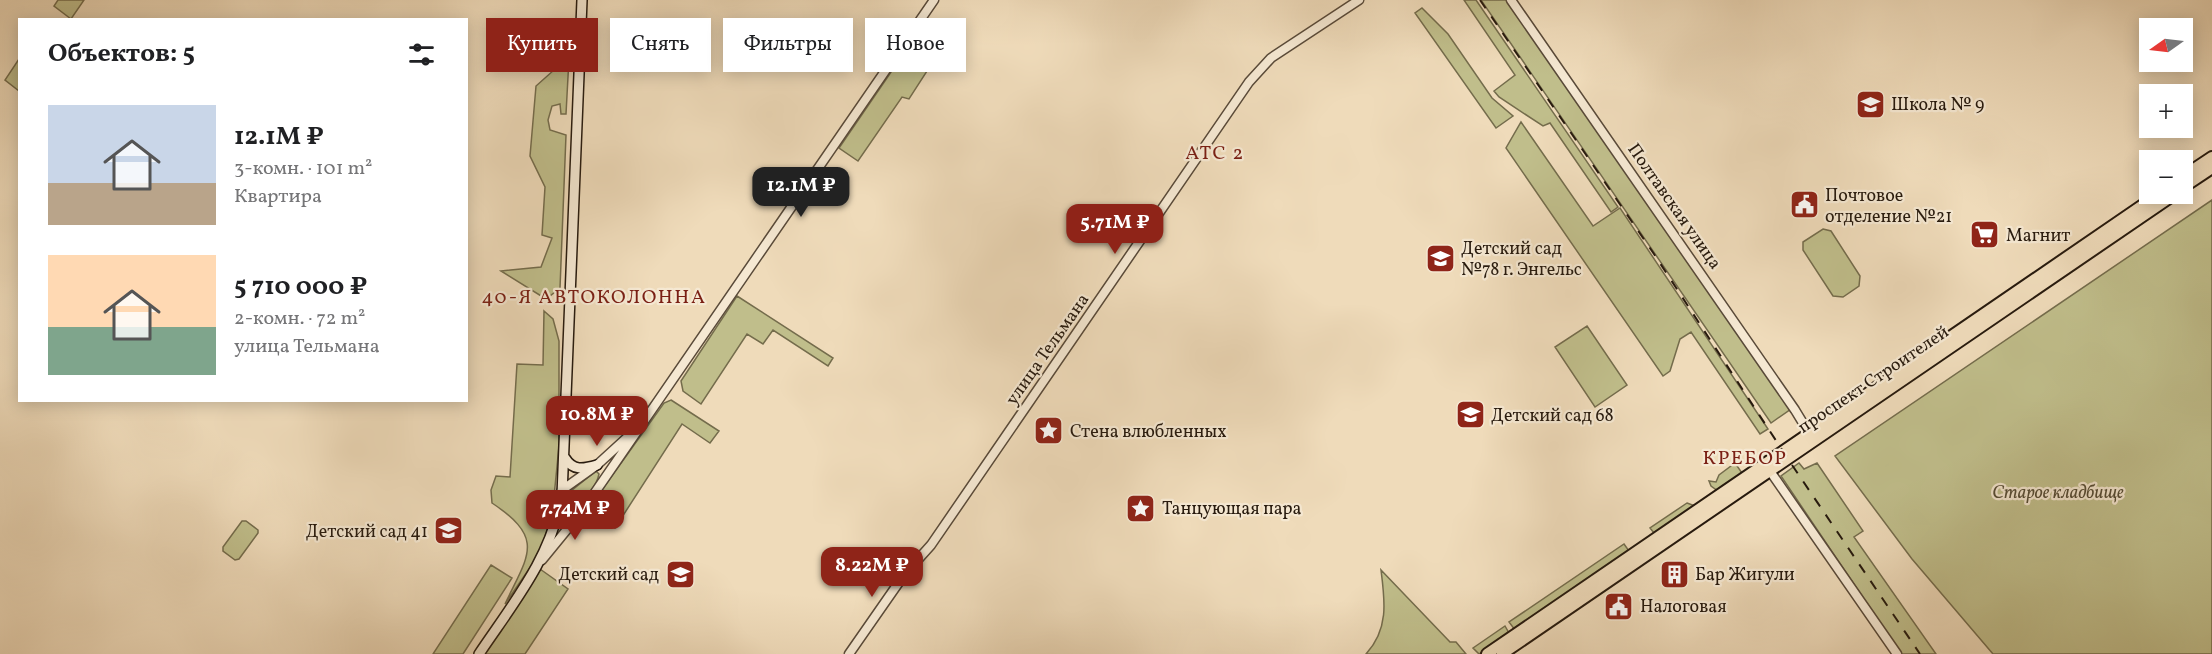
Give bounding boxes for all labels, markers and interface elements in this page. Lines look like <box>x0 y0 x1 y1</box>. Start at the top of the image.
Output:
chip: Купить <box>486 18 598 72</box>
chip: Снять <box>610 18 711 72</box>
chip: Фильтры <box>723 18 853 72</box>
chip: Новое <box>865 18 966 72</box>
north arrow <box>2139 18 2193 72</box>
map controls <box>2139 18 2193 204</box>
text: Объектов: 5 <box>48 36 195 72</box>
icon: filters <box>405 38 438 71</box>
button: + <box>2139 84 2193 138</box>
school or university icon: Школа № 9 <box>1854 88 1886 120</box>
place label: Школа № 9 <box>1891 93 1984 118</box>
text: 12.1M ₽ <box>234 119 324 155</box>
icon: home <box>96 129 168 201</box>
street label: Полтавская улица <box>1621 139 1727 275</box>
district label: АТС 2 <box>1185 140 1245 168</box>
button: − <box>2139 150 2193 204</box>
text: 3-комн. · 101 m² <box>234 155 373 183</box>
pin: 12.1M ₽ <box>746 167 856 218</box>
text: 12.1M ₽ <box>766 172 836 200</box>
text: Квартира <box>234 183 322 211</box>
place label: Почтовое отделение №21 <box>1825 184 1952 230</box>
public building icon: Почтовое отделение №21 <box>1788 189 1820 221</box>
pin: 5.71M ₽ <box>1060 204 1170 255</box>
text: 5.71M ₽ <box>1080 209 1150 237</box>
supermarket icon: Магнит <box>1969 219 2001 251</box>
place label: Магнит <box>2006 224 2070 249</box>
place label: Детский сад №78 г. Энгельс <box>1461 237 1582 283</box>
school or university icon: Детский сад №78 г. Энгельс <box>1424 242 1456 274</box>
text: 5 710 000 ₽ <box>234 269 367 305</box>
icon: home <box>96 279 168 351</box>
district label: 40-Я АВТОКОЛОННА <box>482 284 706 312</box>
street label: улица Тельмана <box>1000 289 1096 411</box>
text: 2-комн. · 72 m² <box>234 305 365 333</box>
street label: проспект Строителей <box>1793 320 1954 440</box>
text: улица Тельмана <box>234 333 380 361</box>
pin: 10.8M ₽ <box>542 396 652 447</box>
school or university icon: Детский сад 68 <box>1454 399 1486 431</box>
text: 10.8M ₽ <box>560 401 634 429</box>
place label: Детский сад 68 <box>1491 404 1614 429</box>
place icon: Стена влюбленных <box>1033 415 1065 447</box>
place label: Стена влюбленных <box>1070 420 1227 445</box>
district label: КРЕБОР <box>1703 445 1787 473</box>
park label: Старое кладбище <box>1992 481 2124 506</box>
pin: 7.74M ₽ <box>520 490 630 541</box>
place icon: Танцующая пара <box>1125 492 1157 524</box>
text: 7.74M ₽ <box>540 495 610 523</box>
place label: Танцующая пара <box>1162 497 1301 522</box>
school or university icon: Детский сад 41 <box>433 515 465 547</box>
place label: Детский сад 41 <box>306 520 428 545</box>
pin: 8.22M ₽ <box>817 547 927 598</box>
text: 8.22M ₽ <box>835 552 909 580</box>
school or university icon: Детский сад <box>664 558 696 590</box>
building icon: Бар Жигули <box>1658 558 1690 590</box>
place label: Детский сад <box>558 563 659 588</box>
place label: Бар Жигули <box>1695 563 1795 588</box>
public building icon: Налоговая <box>1603 590 1635 622</box>
place label: Налоговая <box>1640 595 1727 620</box>

